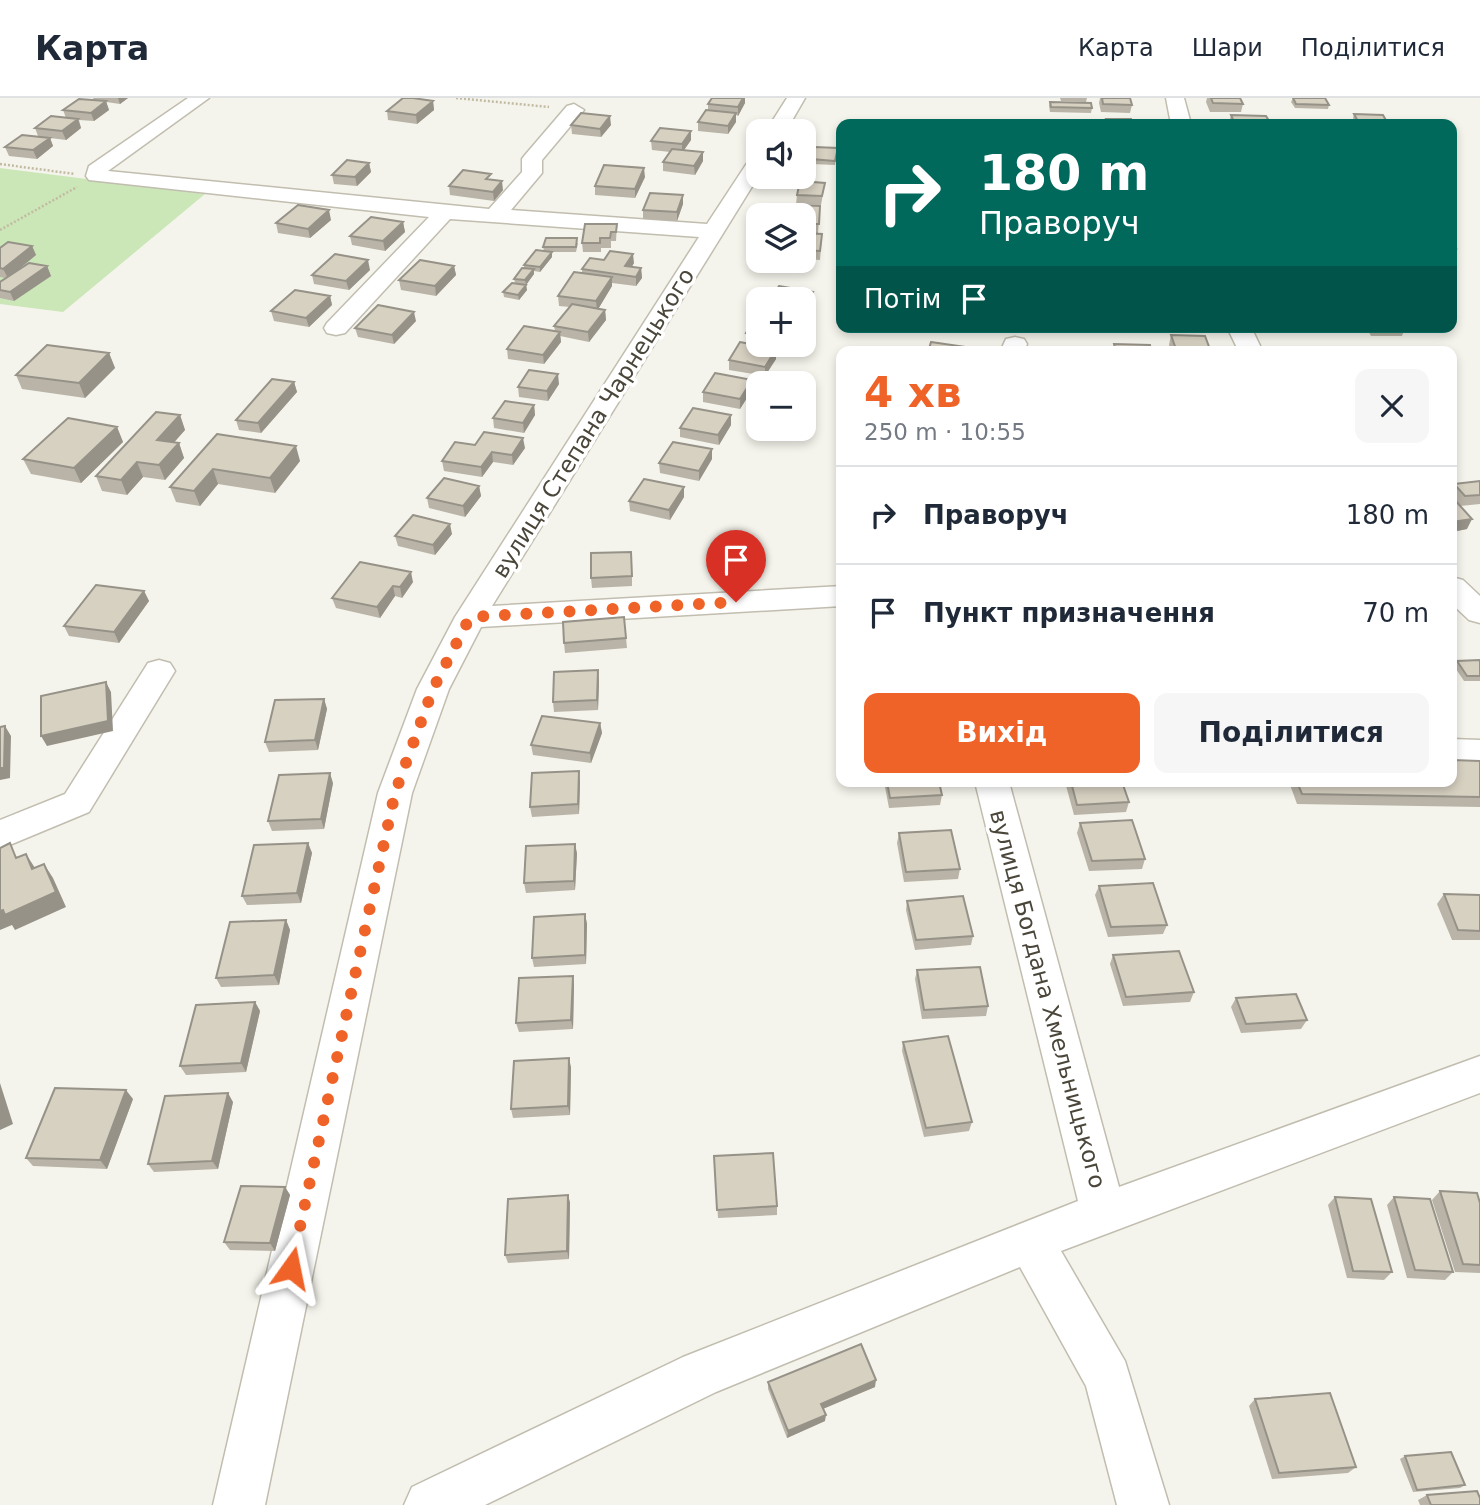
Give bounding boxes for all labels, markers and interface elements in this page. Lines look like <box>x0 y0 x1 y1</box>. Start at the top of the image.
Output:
text: Карта <box>35 29 149 68</box>
text: Карта <box>1078 34 1154 62</box>
text: Шари <box>1192 34 1263 62</box>
text: Поділитися <box>1301 34 1445 62</box>
map controls <box>746 119 816 441</box>
button: sound <box>746 119 816 189</box>
text: 180 m <box>979 145 1149 202</box>
icon: right <box>864 147 955 238</box>
button: layers <box>746 203 816 273</box>
text: Праворуч <box>979 204 1140 242</box>
street label: вулиця Степана Чарнецького <box>487 264 699 582</box>
icon: arrive <box>955 280 993 318</box>
text: Потім <box>864 284 941 314</box>
button: + <box>746 287 816 357</box>
text: 4 хв <box>864 368 962 417</box>
button: close <box>1355 369 1429 443</box>
button: − <box>746 371 816 441</box>
text: 250 m · 10:55 <box>864 419 1026 445</box>
icon: right <box>864 496 902 534</box>
text: Праворуч <box>923 500 1069 530</box>
text: 180 m <box>1346 500 1429 530</box>
pin <box>706 530 766 602</box>
icon: arrive <box>717 541 755 579</box>
icon: arrive <box>864 594 902 632</box>
text: Пункт призначення <box>923 598 1215 628</box>
text: 70 m <box>1362 598 1429 628</box>
button: Вихід <box>864 693 1140 773</box>
button: Поділитися <box>1154 693 1429 773</box>
street label: вулиця Богдана Хмельницького <box>985 807 1111 1191</box>
position arrow <box>254 1231 328 1305</box>

